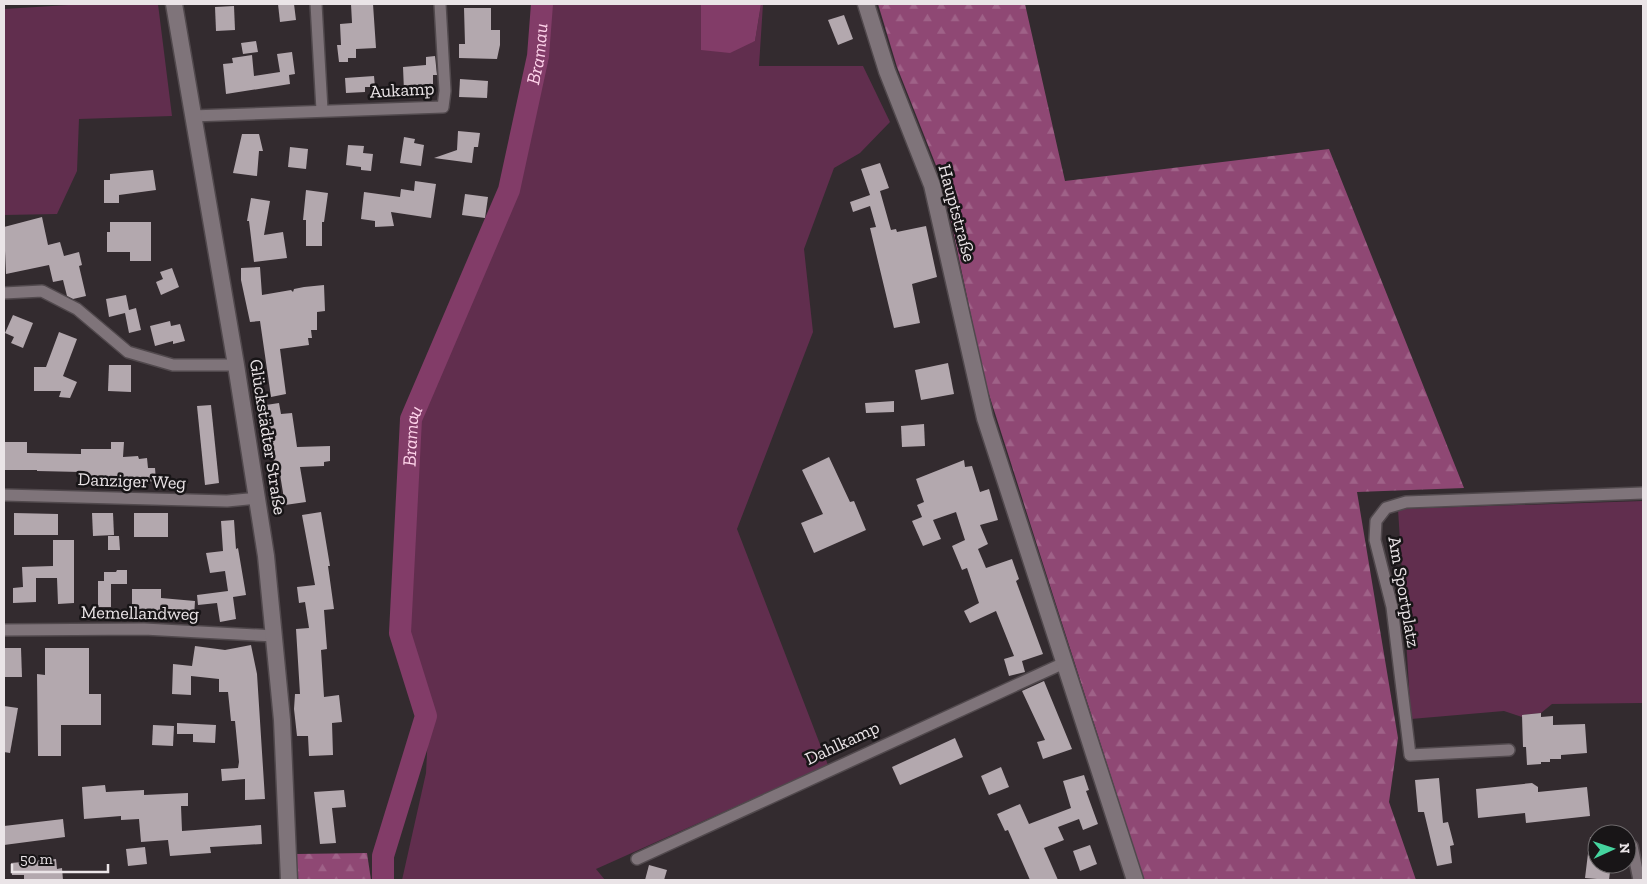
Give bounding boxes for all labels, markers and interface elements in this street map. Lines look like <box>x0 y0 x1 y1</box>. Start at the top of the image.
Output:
water label: Bramau <box>521 22 552 87</box>
street label: Aukamp <box>369 77 435 103</box>
street label: Hauptstraße <box>933 162 981 264</box>
street label: Glückstädter Straße <box>245 358 291 516</box>
water label: Bramau <box>398 402 428 467</box>
street label: Danziger Weg <box>77 468 187 494</box>
street label: Am Sportplatz <box>1383 535 1425 649</box>
street label: Memellandweg <box>81 601 199 625</box>
street label: Dahlkamp <box>801 716 883 770</box>
north arrow <box>1587 824 1637 874</box>
scale bar <box>12 842 109 874</box>
text: N <box>1616 843 1633 854</box>
text: 50 m <box>20 850 53 868</box>

